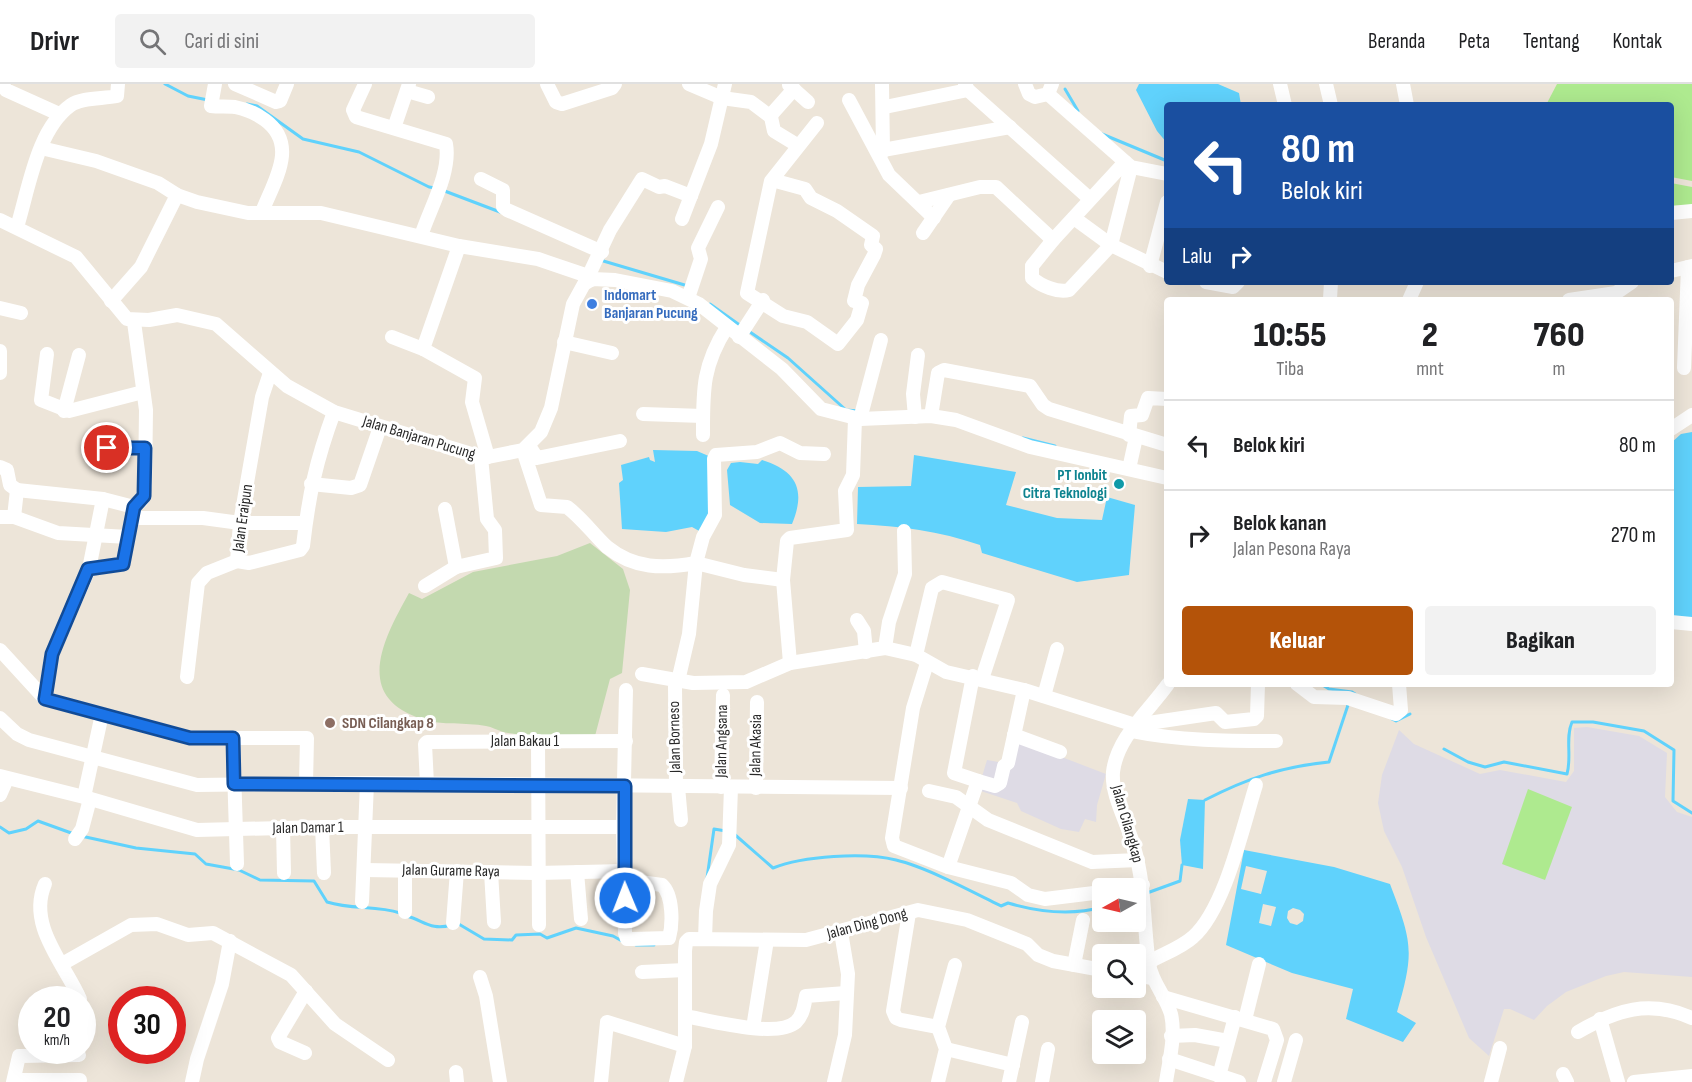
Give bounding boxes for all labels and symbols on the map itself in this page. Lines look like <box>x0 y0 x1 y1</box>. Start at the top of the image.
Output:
place label: Indomart Banjaran Pucung <box>604 286 698 323</box>
marker: Indomart Banjaran Pucung <box>585 297 599 311</box>
street label: Jalan Banjaran Pucung <box>359 412 478 464</box>
pin <box>81 422 132 473</box>
place label: PT Ionbit Citra Teknologi <box>1023 466 1107 503</box>
marker: PT Ionbit Citra Teknologi <box>1112 477 1126 491</box>
street label: Jalan Eraipun <box>229 483 257 554</box>
street label: Jalan Borneso <box>665 701 685 774</box>
street label: Jalan Angsana <box>712 704 732 779</box>
place label: SDN Cilangkap 8 <box>342 714 434 733</box>
street label: Jalan Akasia <box>746 714 766 777</box>
marker: SDN Cilangkap 8 <box>323 716 337 730</box>
street label: Jalan Bakau 1 <box>490 732 560 751</box>
street label: Jalan Cilangkap <box>1107 782 1147 865</box>
street label: Jalan Damar 1 <box>271 818 344 838</box>
street label: Jalan Gurame Raya <box>401 861 500 881</box>
position arrow <box>593 866 657 930</box>
north arrow <box>1092 878 1146 932</box>
street label: Jalan Ding Dong <box>824 904 909 944</box>
speed limit sign: 30 <box>108 986 186 1064</box>

